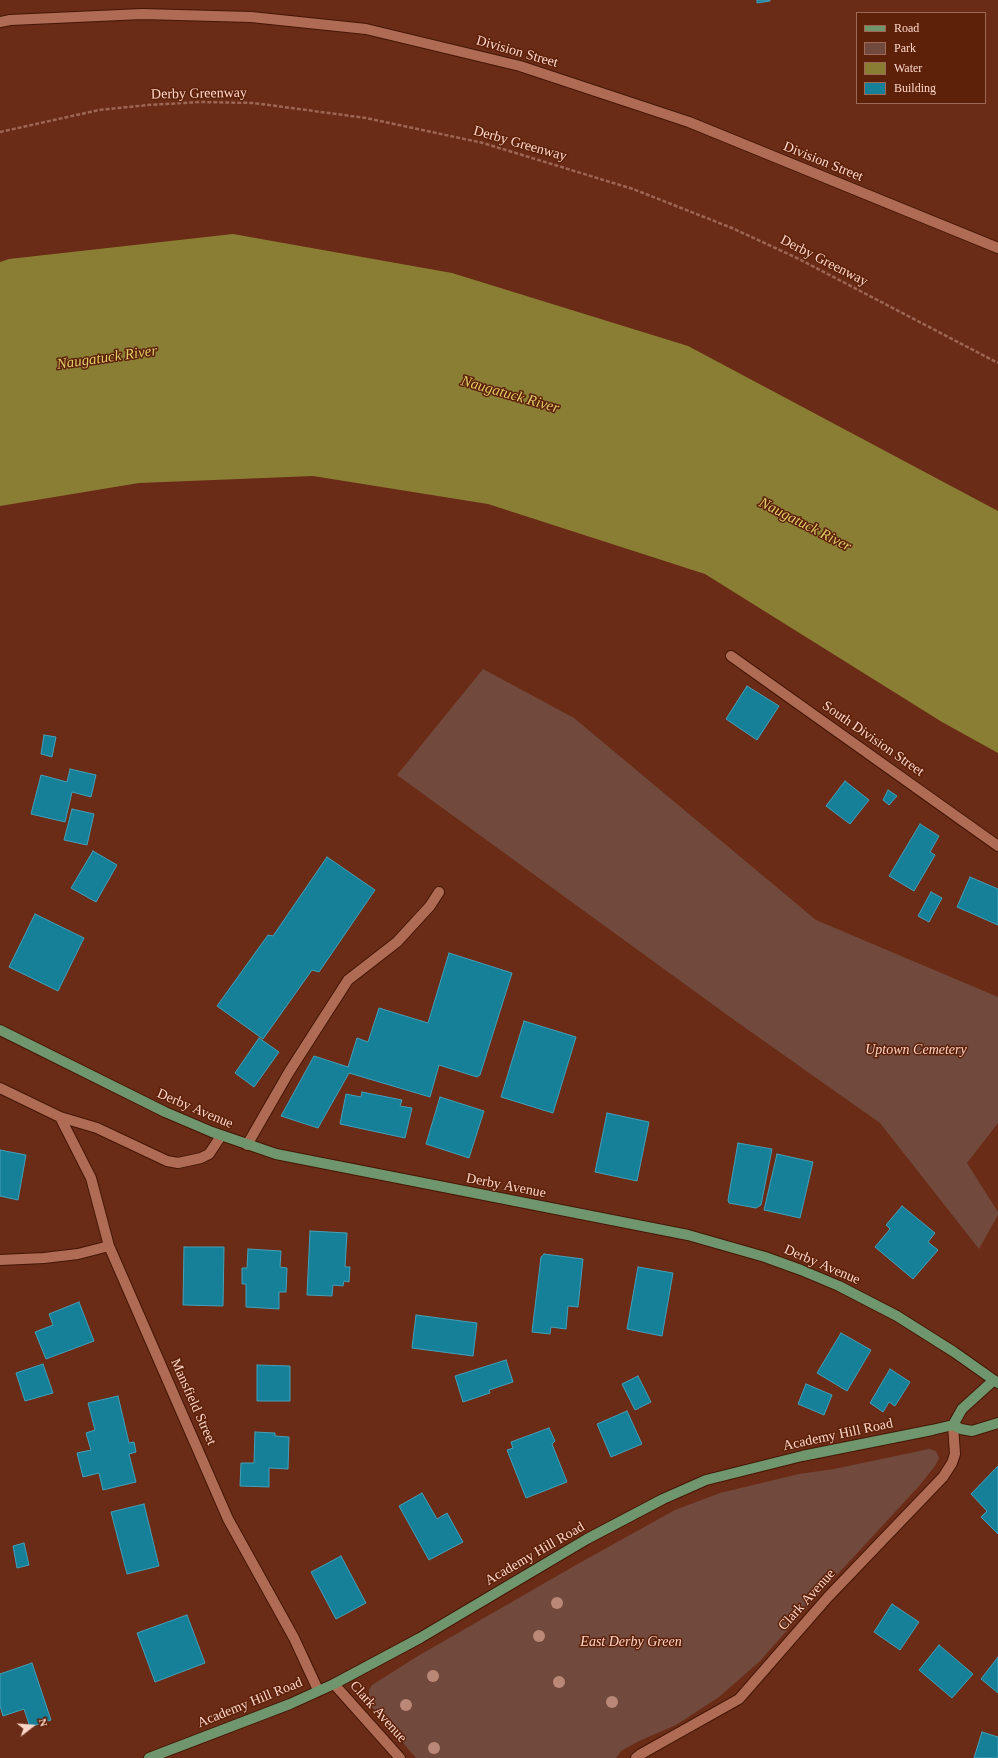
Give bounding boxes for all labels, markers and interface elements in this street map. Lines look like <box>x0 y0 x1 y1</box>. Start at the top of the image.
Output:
legend <box>856 12 986 104</box>
text: Road <box>894 21 919 35</box>
street label: Division Street <box>474 32 560 72</box>
text: Park <box>894 41 916 55</box>
text: Water <box>894 61 922 75</box>
text: Building <box>894 81 936 95</box>
street label: Derby Greenway <box>151 85 247 103</box>
street label: Derby Greenway <box>472 123 568 165</box>
street label: Division Street <box>781 138 865 186</box>
street label: Derby Greenway <box>777 232 871 290</box>
water label: Naugatuck River <box>56 342 158 374</box>
water label: Naugatuck River <box>459 372 561 418</box>
water label: Naugatuck River <box>756 494 854 556</box>
street label: South Division Street <box>819 698 927 780</box>
park label: Uptown Cemetery <box>865 1042 967 1058</box>
street label: Derby Avenue <box>154 1085 236 1133</box>
street label: Derby Avenue <box>465 1170 547 1202</box>
street label: Derby Avenue <box>781 1241 863 1289</box>
street label: Mansfield Street <box>166 1356 220 1448</box>
street label: Academy Hill Road <box>781 1415 895 1455</box>
street label: Academy Hill Road <box>482 1519 588 1589</box>
street label: Clark Avenue <box>775 1566 839 1634</box>
park label: East Derby Green <box>580 1634 682 1650</box>
street label: Academy Hill Road <box>195 1674 305 1732</box>
street label: Clark Avenue <box>346 1678 410 1746</box>
north arrow <box>12 1706 52 1746</box>
text: N <box>37 1717 50 1728</box>

